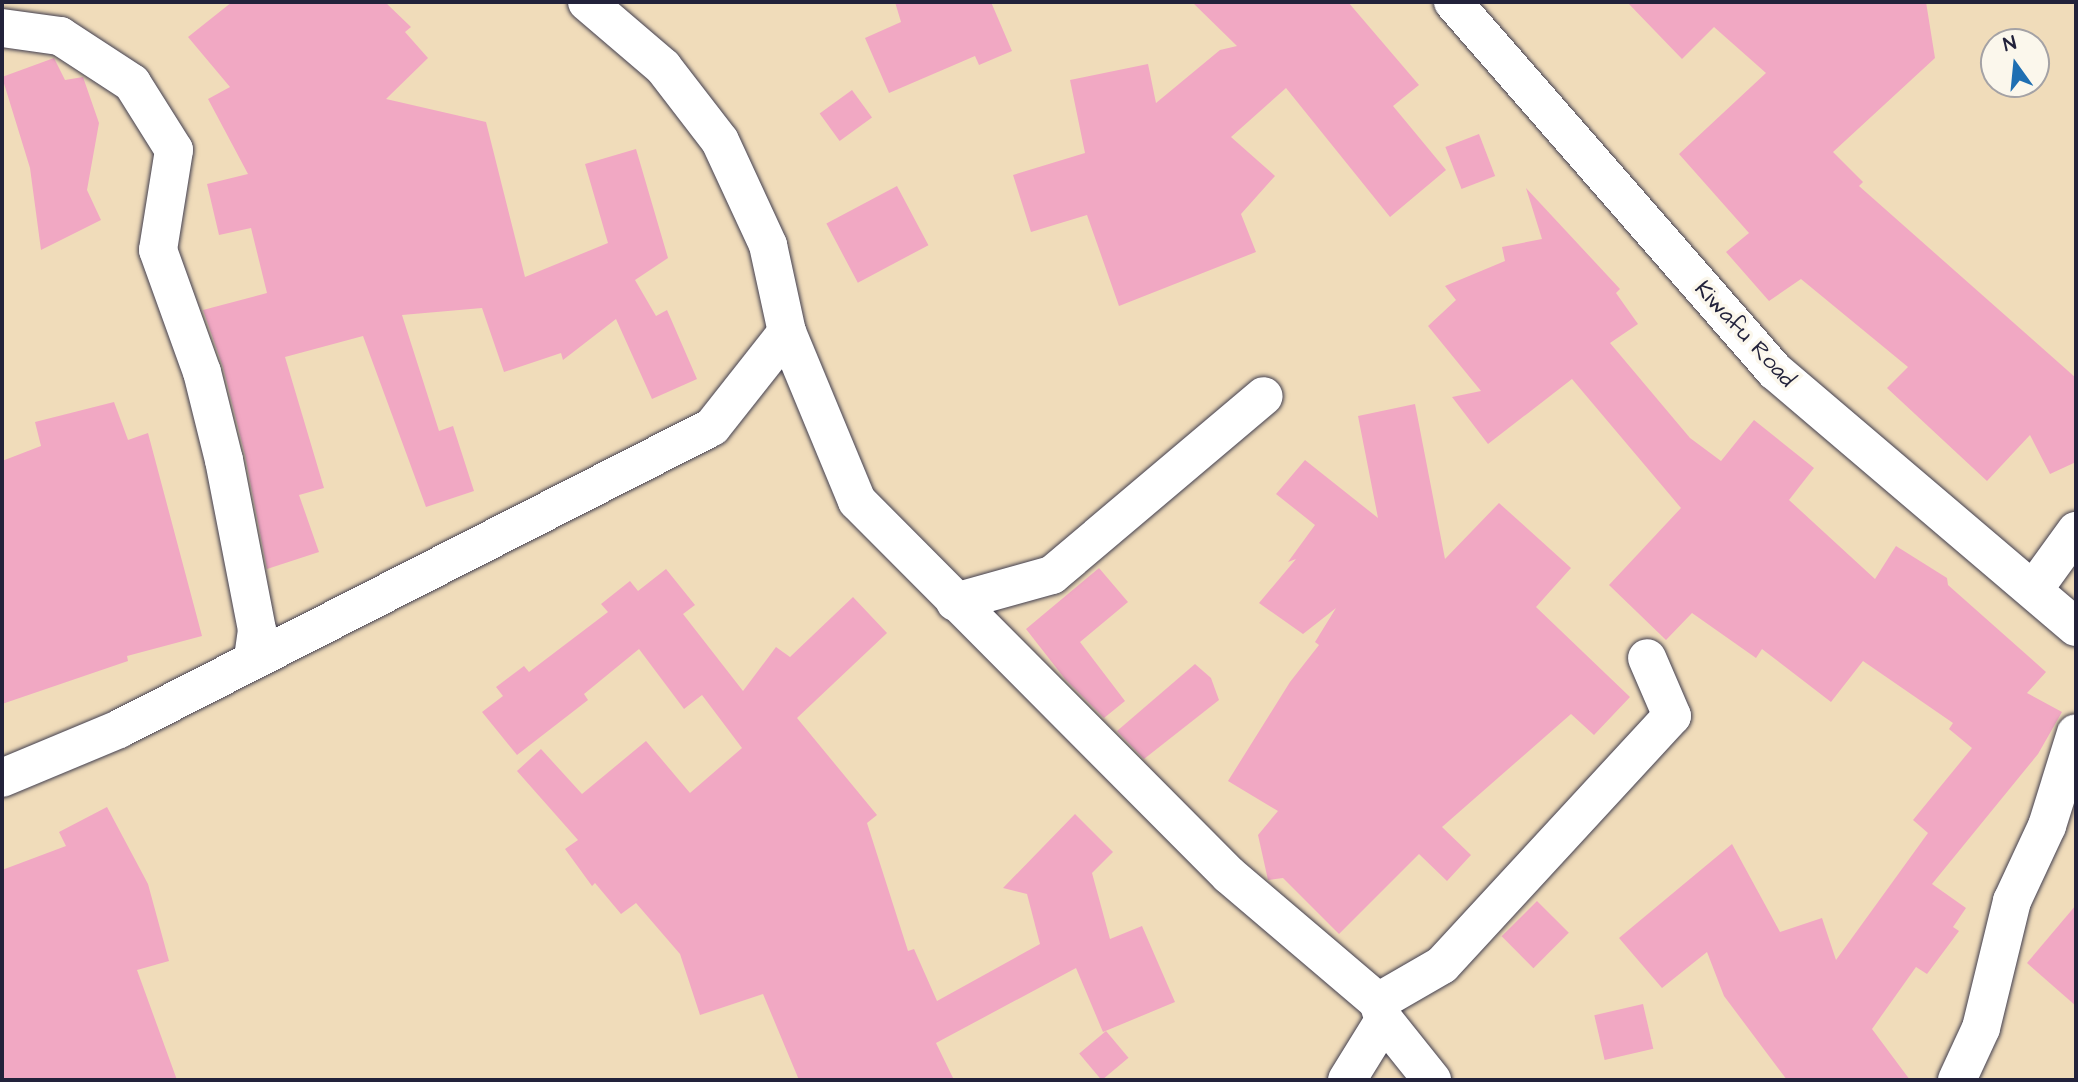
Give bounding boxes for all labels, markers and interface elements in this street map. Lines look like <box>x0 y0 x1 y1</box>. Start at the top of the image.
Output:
north arrow <box>1980 28 2050 98</box>
text: N <box>2001 30 2019 59</box>
street label: Kiwafu Road <box>1689 275 1801 393</box>

